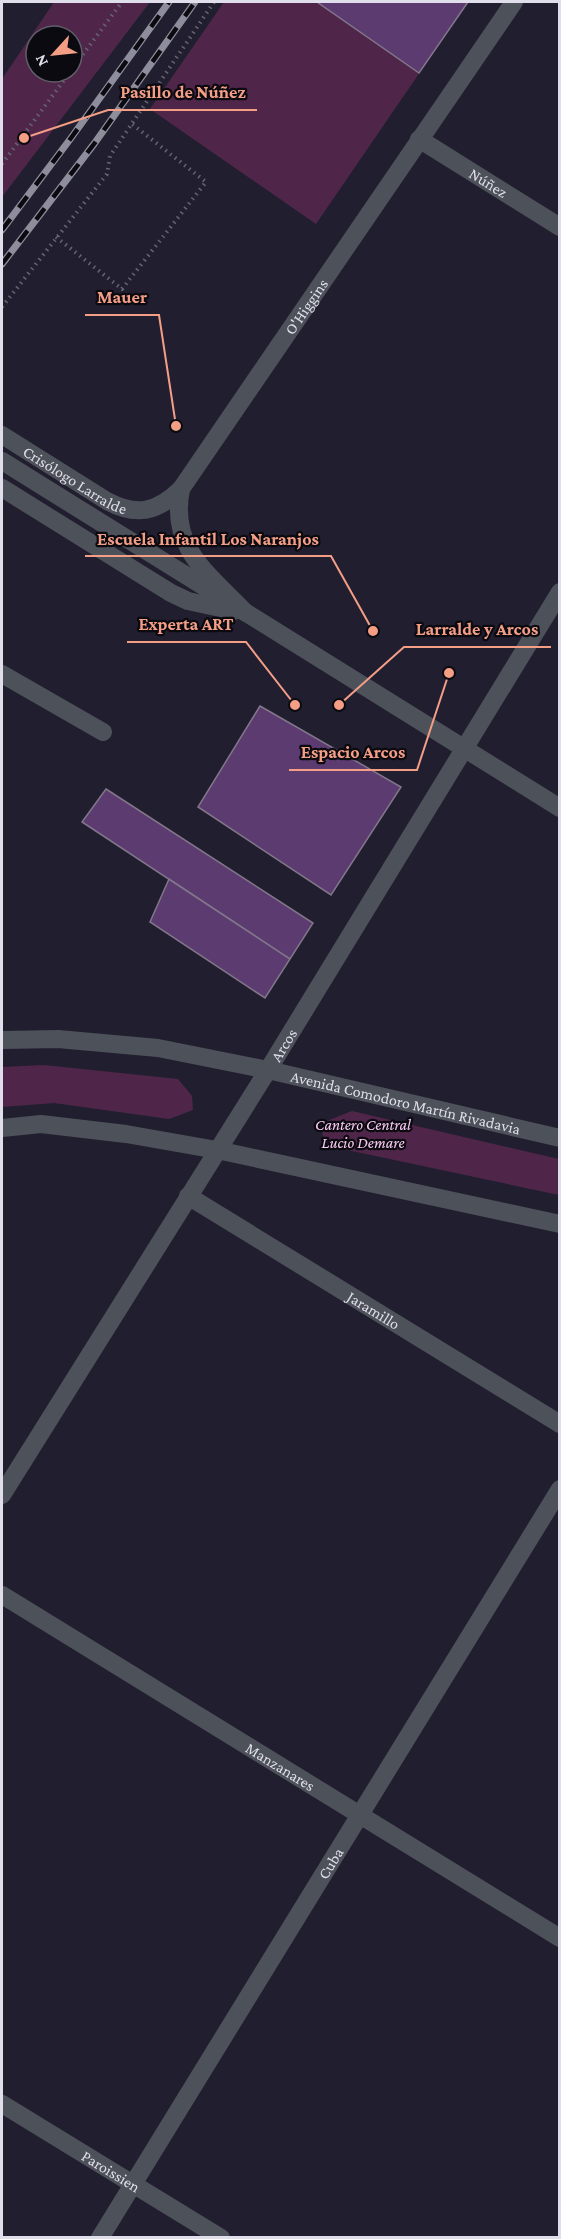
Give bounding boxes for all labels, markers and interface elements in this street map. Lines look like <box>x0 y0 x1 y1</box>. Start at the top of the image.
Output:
north arrow <box>24 24 84 84</box>
text: N <box>31 52 51 69</box>
callout: Pasillo de Núñez <box>108 74 257 110</box>
text: Pasillo de Núñez <box>120 82 246 102</box>
street label: Núñez <box>467 164 511 201</box>
street label: O'Higgins <box>281 275 331 337</box>
callout: Mauer <box>85 279 159 315</box>
text: Mauer <box>97 287 147 307</box>
street label: Crisólogo Larralde <box>20 442 129 517</box>
callout: Escuela Infantil Los Naranjos <box>85 520 331 556</box>
text: Escuela Infantil Los Naranjos <box>97 529 319 550</box>
callout: Experta ART <box>127 606 246 642</box>
callout: Larralde y Arcos <box>404 611 551 647</box>
text: Experta ART <box>139 614 234 634</box>
text: Larralde y Arcos <box>416 619 538 639</box>
callout: Espacio Arcos <box>289 734 417 770</box>
text: Espacio Arcos <box>301 742 405 762</box>
street label: Arcos <box>267 1025 300 1064</box>
street label: Avenida Comodoro Martín Rivadavia <box>289 1067 523 1137</box>
park label: Cantero Central Lucio Demare <box>315 1116 412 1151</box>
street label: Jaramillo <box>342 1286 403 1332</box>
street label: Manzanares <box>243 1739 318 1794</box>
street label: Cuba <box>314 1844 347 1882</box>
street label: Paroissien <box>79 2147 144 2195</box>

